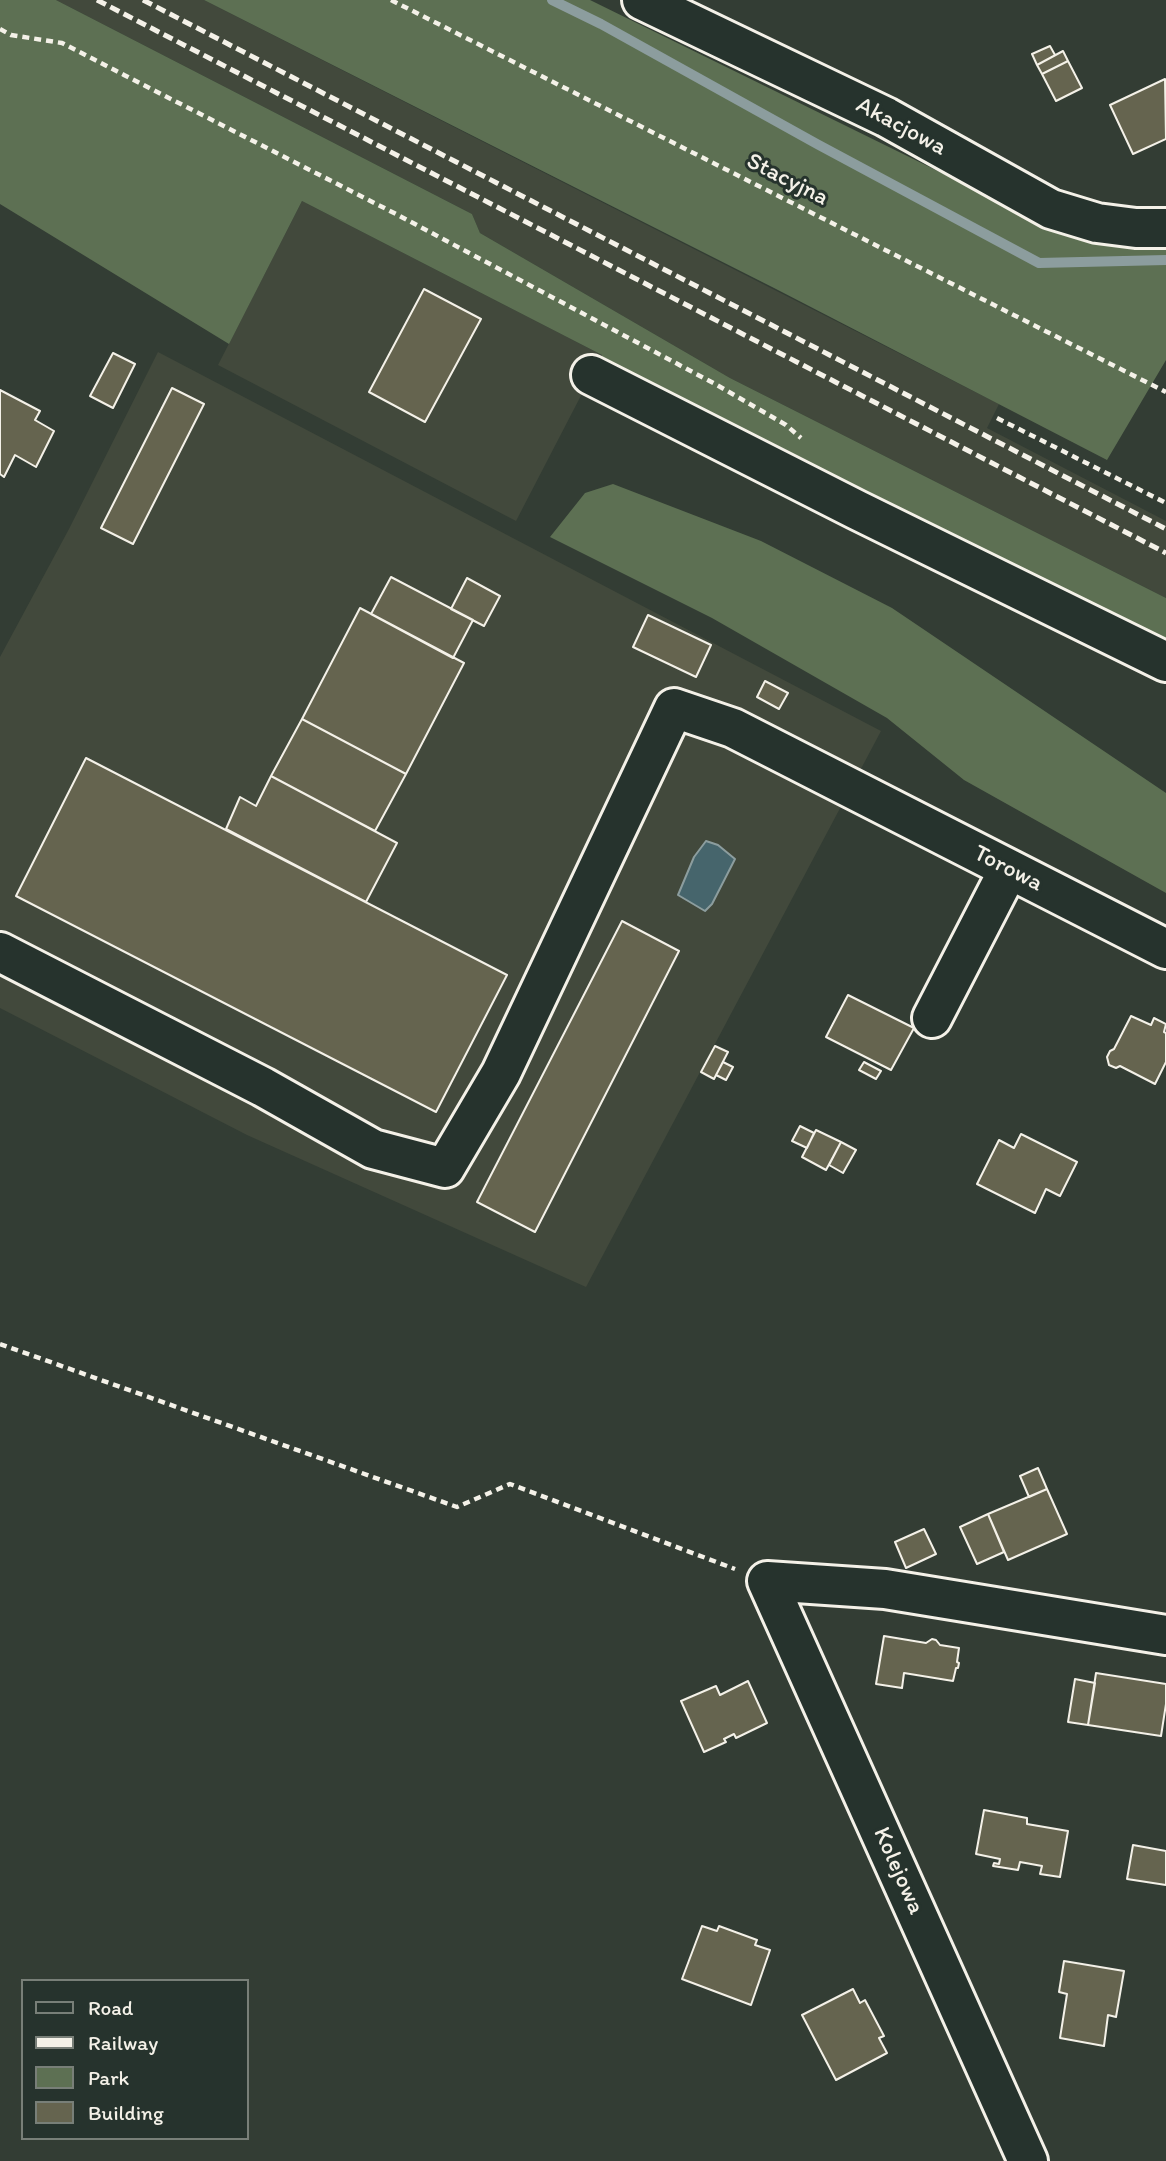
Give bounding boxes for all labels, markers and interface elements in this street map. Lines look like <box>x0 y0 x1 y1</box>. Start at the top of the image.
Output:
street label: Akacjowa <box>851 91 951 163</box>
street label: Stacyjna <box>741 147 833 213</box>
street label: Torowa <box>969 839 1047 899</box>
street label: Kolejowa <box>866 1823 930 1919</box>
legend <box>21 1979 248 2140</box>
text: Road <box>88 1995 133 2020</box>
text: Railway <box>88 2030 158 2055</box>
text: Park <box>88 2065 129 2090</box>
text: Building <box>88 2100 164 2125</box>

